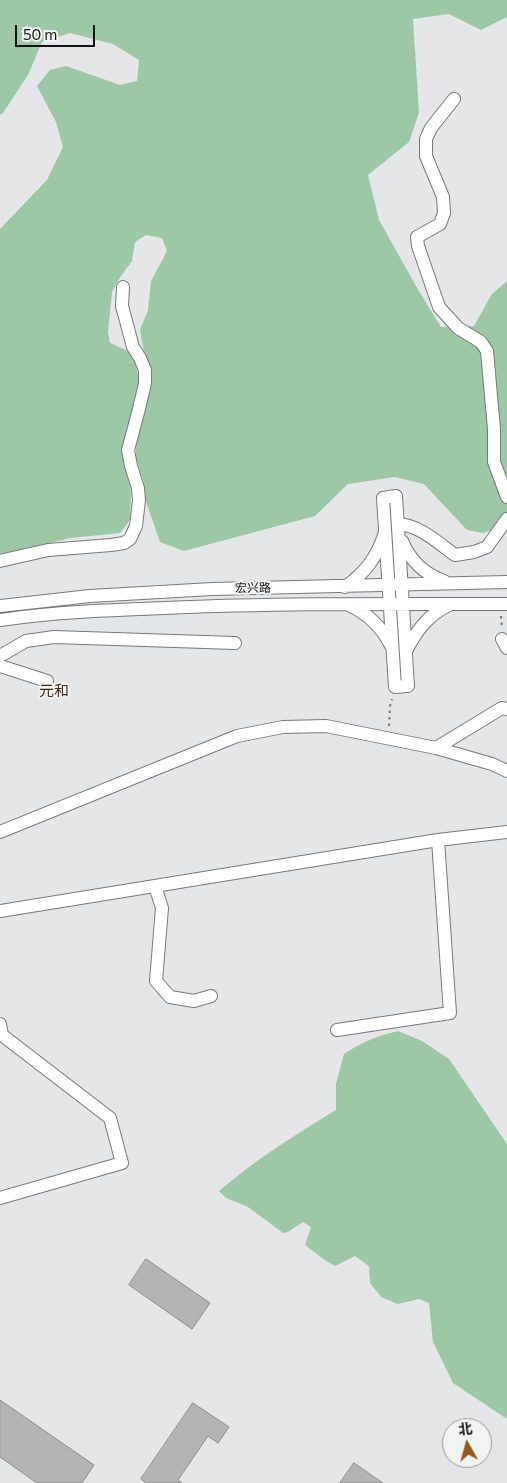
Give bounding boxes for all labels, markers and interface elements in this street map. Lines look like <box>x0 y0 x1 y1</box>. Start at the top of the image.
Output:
scale bar <box>18 15 98 47</box>
text: 50 m <box>23 25 57 43</box>
street label: 宏兴路 <box>235 580 271 596</box>
district label: 元和 <box>39 682 69 700</box>
north arrow <box>442 1418 492 1468</box>
text: 北 <box>457 1419 473 1438</box>

